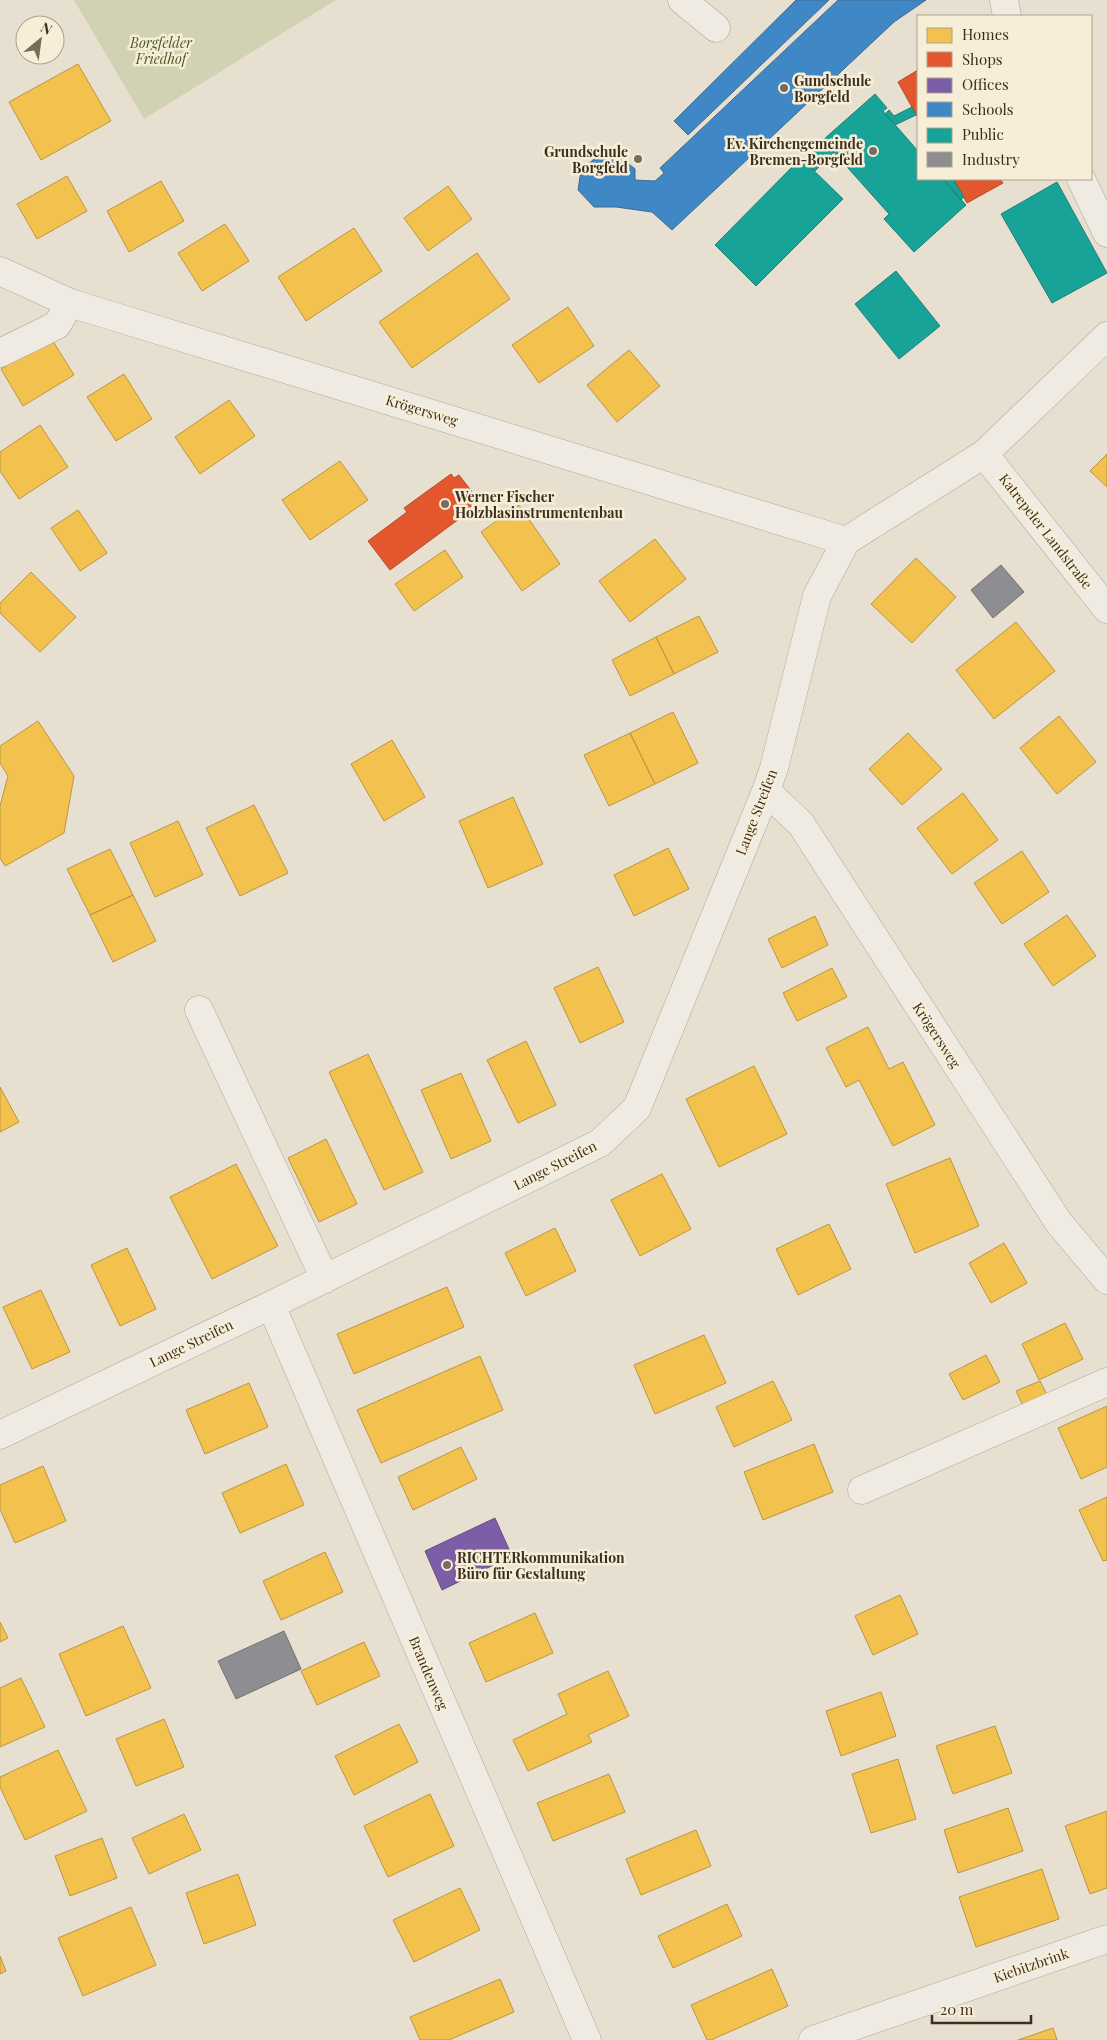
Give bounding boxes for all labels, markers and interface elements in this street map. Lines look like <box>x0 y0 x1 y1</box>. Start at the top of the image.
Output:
north arrow <box>15 15 65 65</box>
legend <box>917 15 1092 180</box>
text: N <box>38 17 56 39</box>
text: Homes <box>962 24 1009 44</box>
park label: Borgfelder Friedhof <box>129 33 193 68</box>
text: Shops <box>962 49 1003 69</box>
place label: Gundschule Borgfeld <box>794 71 871 106</box>
text: Offices <box>962 74 1009 94</box>
marker: Gundschule Borgfeld <box>778 82 790 94</box>
text: Schools <box>962 99 1014 119</box>
text: Public <box>962 124 1004 144</box>
place label: Ev. Kirchengemeinde Bremen-Borgfeld <box>726 134 864 169</box>
place label: Grundschule Borgfeld <box>544 142 629 177</box>
marker: Ev. Kirchengemeinde Bremen-Borgfeld <box>867 145 879 157</box>
text: Industry <box>962 149 1020 169</box>
marker: Grundschule Borgfeld <box>632 153 644 165</box>
street label: Krögersweg <box>383 390 461 430</box>
street label: Katrepeler Landstraße <box>995 470 1097 592</box>
place label: Werner Fischer Holzblasinstrumentenbau <box>454 487 623 522</box>
marker: Werner Fischer Holzblasinstrumentenbau <box>439 498 451 510</box>
street label: Lange Streifen <box>731 766 781 858</box>
street label: Krögersweg <box>909 998 966 1072</box>
street label: Lange Streifen <box>510 1136 600 1194</box>
street label: Lange Streifen <box>146 1314 237 1371</box>
place label: RICHTERkommunikation Büro für Gestaltung <box>457 1548 625 1583</box>
marker: RICHTERkommunikation Büro für Gestaltung <box>441 1559 453 1571</box>
street label: Brandenweg <box>405 1633 453 1714</box>
street label: Kiebitzbrink <box>991 1943 1071 1987</box>
scale bar <box>932 1992 1031 2024</box>
text: 20 m <box>940 1999 974 2019</box>

